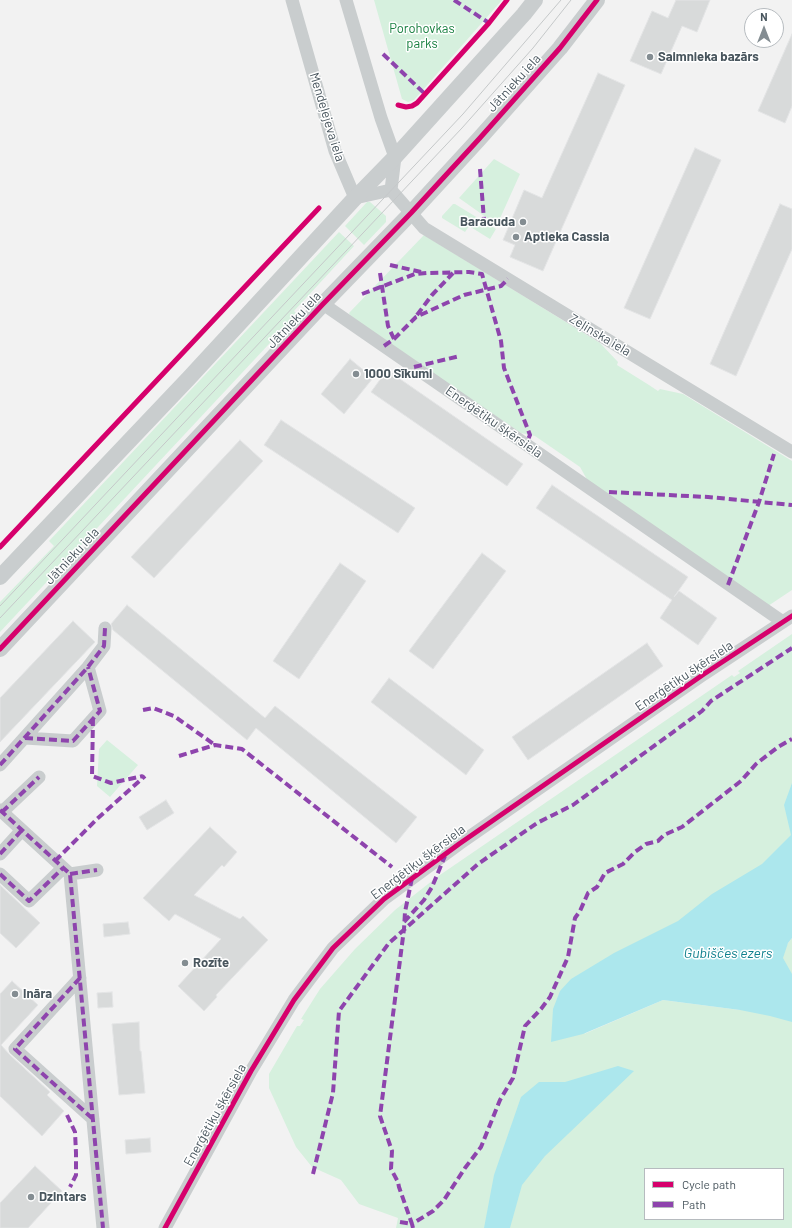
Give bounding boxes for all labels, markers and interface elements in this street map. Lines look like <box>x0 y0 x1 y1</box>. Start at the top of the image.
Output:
north arrow <box>744 8 784 48</box>
text: N <box>760 10 768 23</box>
park label: Porohovkas parks <box>389 21 455 52</box>
place label: Saimnieka bazārs <box>658 49 759 65</box>
street label: Jātnieku iela <box>484 51 544 115</box>
marker: Saimnieka bazārs <box>645 52 655 62</box>
street label: Mendeļejeva iela <box>306 71 348 163</box>
place label: Baracuda <box>460 214 515 230</box>
marker: Baracuda <box>518 217 528 227</box>
place label: Aptieka Cassia <box>524 229 609 245</box>
marker: Aptieka Cassia <box>511 232 521 242</box>
street label: Jātnieku iela <box>264 288 324 352</box>
street label: Zeļinska iela <box>566 311 634 359</box>
place label: 1000 Sīkumi <box>364 366 432 382</box>
marker: 1000 Sīkumi <box>351 369 361 379</box>
street label: Enerģētiķu šķērsiela <box>443 383 545 461</box>
street label: Jātnieku iela <box>42 524 102 588</box>
street label: Enerģētiķu šķērsiela <box>632 638 736 714</box>
street label: Enerģētiķu šķērsiela <box>368 821 468 903</box>
water label: Gubiščes ezers <box>684 945 772 961</box>
place label: Rozīte <box>193 955 229 971</box>
marker: Rozīte <box>180 958 190 968</box>
place label: Ināra <box>23 986 52 1002</box>
marker: Ināra <box>10 989 20 999</box>
street label: Enerģētiķu šķērsiela <box>180 1061 250 1169</box>
legend <box>644 1168 784 1220</box>
text: Cycle path <box>682 1177 736 1191</box>
place label: Dzintars <box>39 1189 87 1205</box>
marker: Dzintars <box>26 1192 36 1202</box>
text: Path <box>682 1197 706 1211</box>

